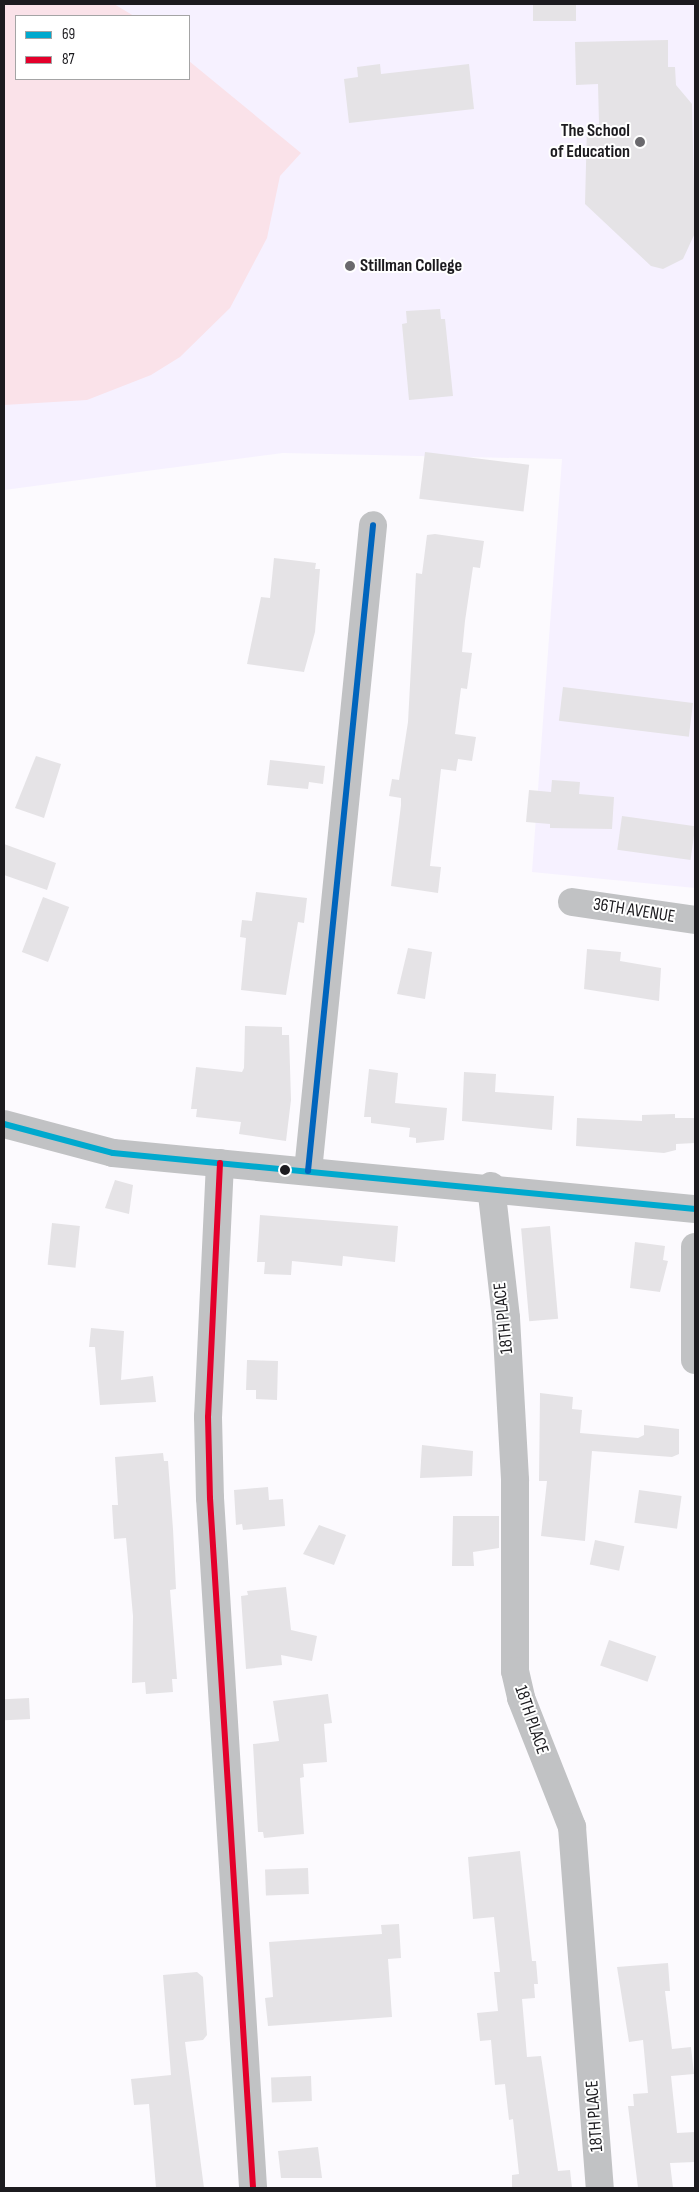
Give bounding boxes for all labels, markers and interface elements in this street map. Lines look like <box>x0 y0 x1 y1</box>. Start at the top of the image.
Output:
legend <box>15 15 190 80</box>
text: 69 <box>62 25 75 44</box>
text: 87 <box>62 50 75 69</box>
place label: The School of Education <box>550 121 630 163</box>
marker: The School of Education <box>634 136 646 148</box>
place label: Stillman College <box>360 255 462 277</box>
marker: Stillman College <box>344 260 356 272</box>
street label: 36TH AVENUE <box>591 894 677 928</box>
unlabelled marker <box>280 1165 290 1175</box>
street label: 18TH PLACE <box>490 1281 518 1355</box>
street label: 18TH PLACE <box>509 1683 553 1757</box>
street label: 18TH PLACE <box>582 2080 608 2152</box>

